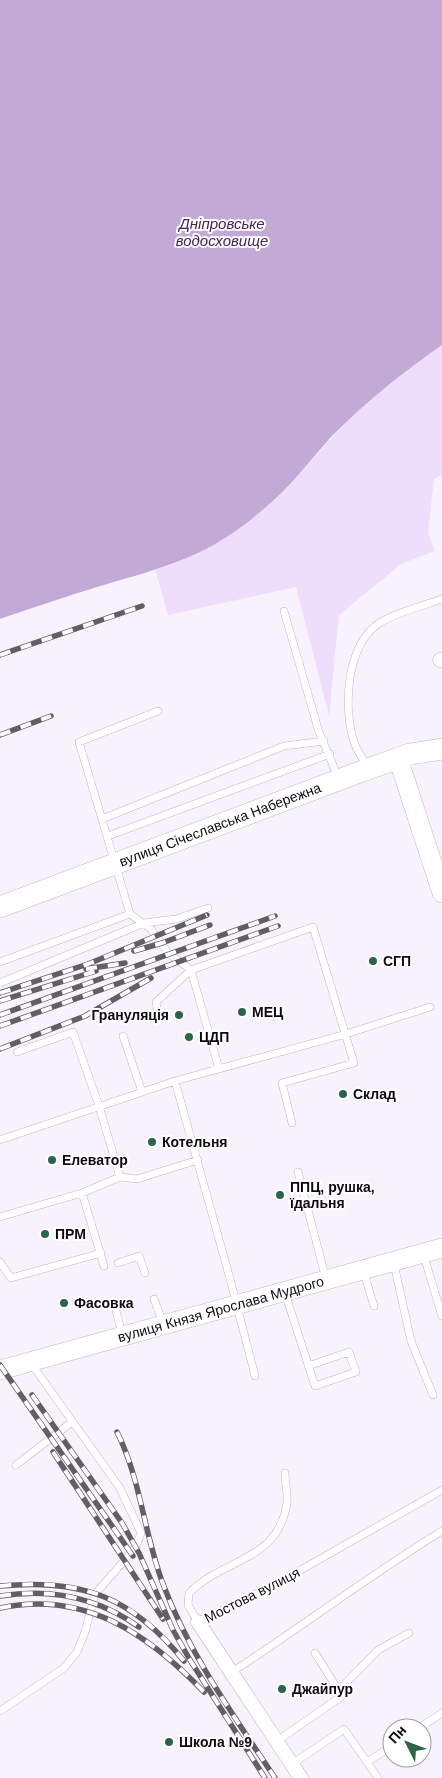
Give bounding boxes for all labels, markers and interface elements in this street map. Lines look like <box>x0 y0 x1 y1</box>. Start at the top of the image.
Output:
water label: Дніпровське водосховище <box>176 215 268 249</box>
street label: вулиця Січеславська Набережна <box>117 779 323 870</box>
place label: СГП <box>383 953 411 969</box>
marker: СГП <box>367 955 379 967</box>
place label: МЕЦ <box>252 1004 284 1020</box>
marker: МЕЦ <box>236 1006 248 1018</box>
place label: Грануляція <box>91 1007 169 1023</box>
marker: Грануляція <box>173 1009 185 1021</box>
place label: ЦДП <box>199 1029 229 1045</box>
marker: ЦДП <box>183 1031 195 1043</box>
place label: Склад <box>353 1086 396 1102</box>
marker: Склад <box>337 1088 349 1100</box>
place label: Котельня <box>162 1134 228 1150</box>
marker: Котельня <box>146 1136 158 1148</box>
place label: Елеватор <box>62 1152 128 1168</box>
marker: Елеватор <box>46 1154 58 1166</box>
place label: ППЦ, рушка, їдальня <box>289 1179 375 1211</box>
marker: ППЦ, рушка, їдальня <box>274 1189 286 1201</box>
place label: ПРМ <box>55 1226 86 1242</box>
marker: ПРМ <box>39 1228 51 1240</box>
street label: вулиця Князя Ярослава Мудрого <box>116 1273 326 1345</box>
place label: Фасовка <box>74 1295 134 1311</box>
marker: Фасовка <box>58 1297 70 1309</box>
street label: Мостова вулиця <box>202 1564 302 1626</box>
place label: Джайпур <box>292 1681 353 1697</box>
marker: Джайпур <box>276 1683 288 1695</box>
north arrow <box>382 1718 432 1768</box>
text: Пн <box>385 1722 409 1747</box>
place label: Школа №9 <box>179 1734 252 1750</box>
marker: Школа №9 <box>163 1736 175 1748</box>

